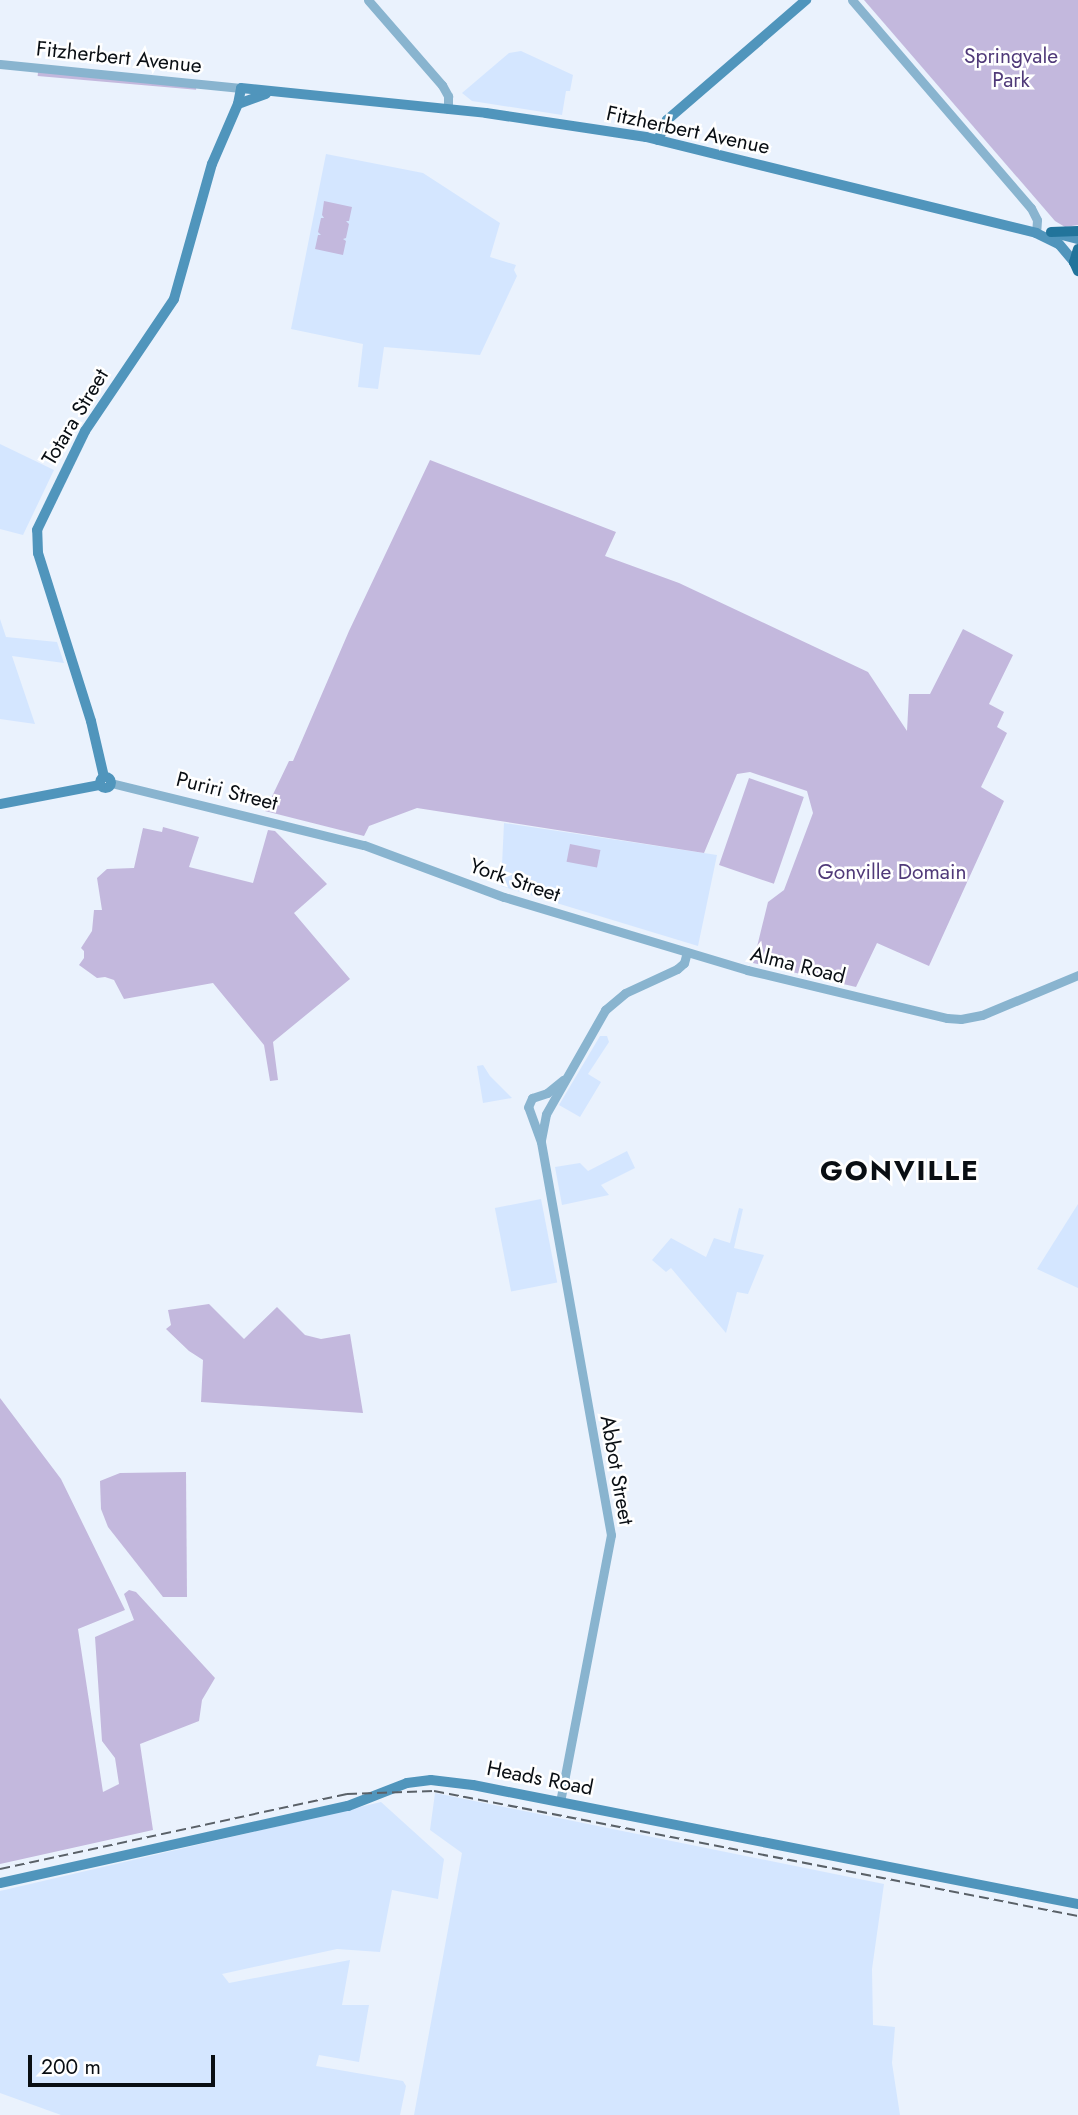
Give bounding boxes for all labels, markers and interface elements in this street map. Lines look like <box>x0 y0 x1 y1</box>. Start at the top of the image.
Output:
street label: Fitzherbert Avenue <box>35 36 203 78</box>
park label: Springvale Park <box>964 43 1058 93</box>
street label: Fitzherbert Avenue <box>604 100 772 160</box>
street label: Totara Street <box>36 364 114 470</box>
street label: Puriri Street <box>174 766 280 816</box>
street label: York Street <box>466 853 564 907</box>
park label: Gonville Domain <box>818 859 966 885</box>
street label: Alma Road <box>748 941 848 989</box>
district label: GONVILLE <box>821 1154 979 1188</box>
street label: Abbot Street <box>595 1413 639 1527</box>
street label: Heads Road <box>485 1755 595 1801</box>
scale bar <box>32 2042 219 2086</box>
text: 200 m <box>41 2052 101 2082</box>

